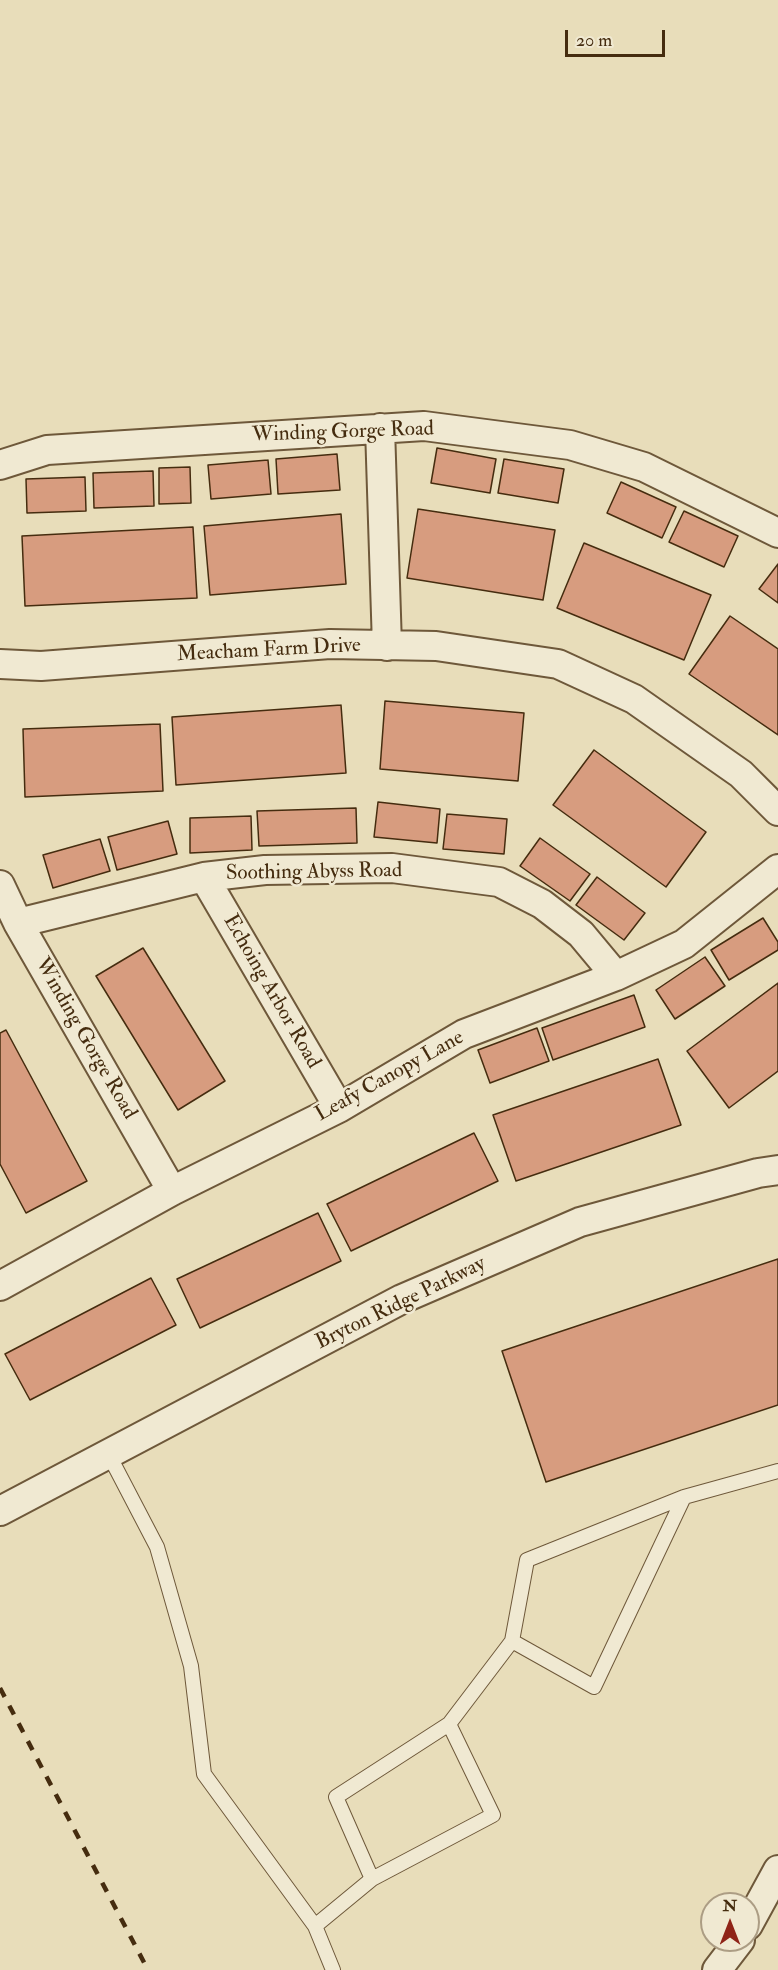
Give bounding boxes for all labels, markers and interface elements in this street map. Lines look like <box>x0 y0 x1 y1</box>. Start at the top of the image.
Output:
scale bar <box>568 18 668 56</box>
text: 20 m <box>576 29 612 52</box>
street label: Winding Gorge Road <box>252 417 434 449</box>
street label: Meacham Farm Drive <box>176 634 362 668</box>
street label: Soothing Abyss Road <box>226 859 402 887</box>
street label: Echoing Arbor Road <box>217 911 325 1073</box>
street label: Winding Gorge Road <box>29 954 141 1124</box>
street label: Leafy Canopy Lane <box>311 1026 469 1128</box>
street label: Bryton Ridge Parkway <box>312 1252 490 1356</box>
north arrow <box>700 1892 760 1952</box>
text: N <box>723 1896 737 1916</box>

